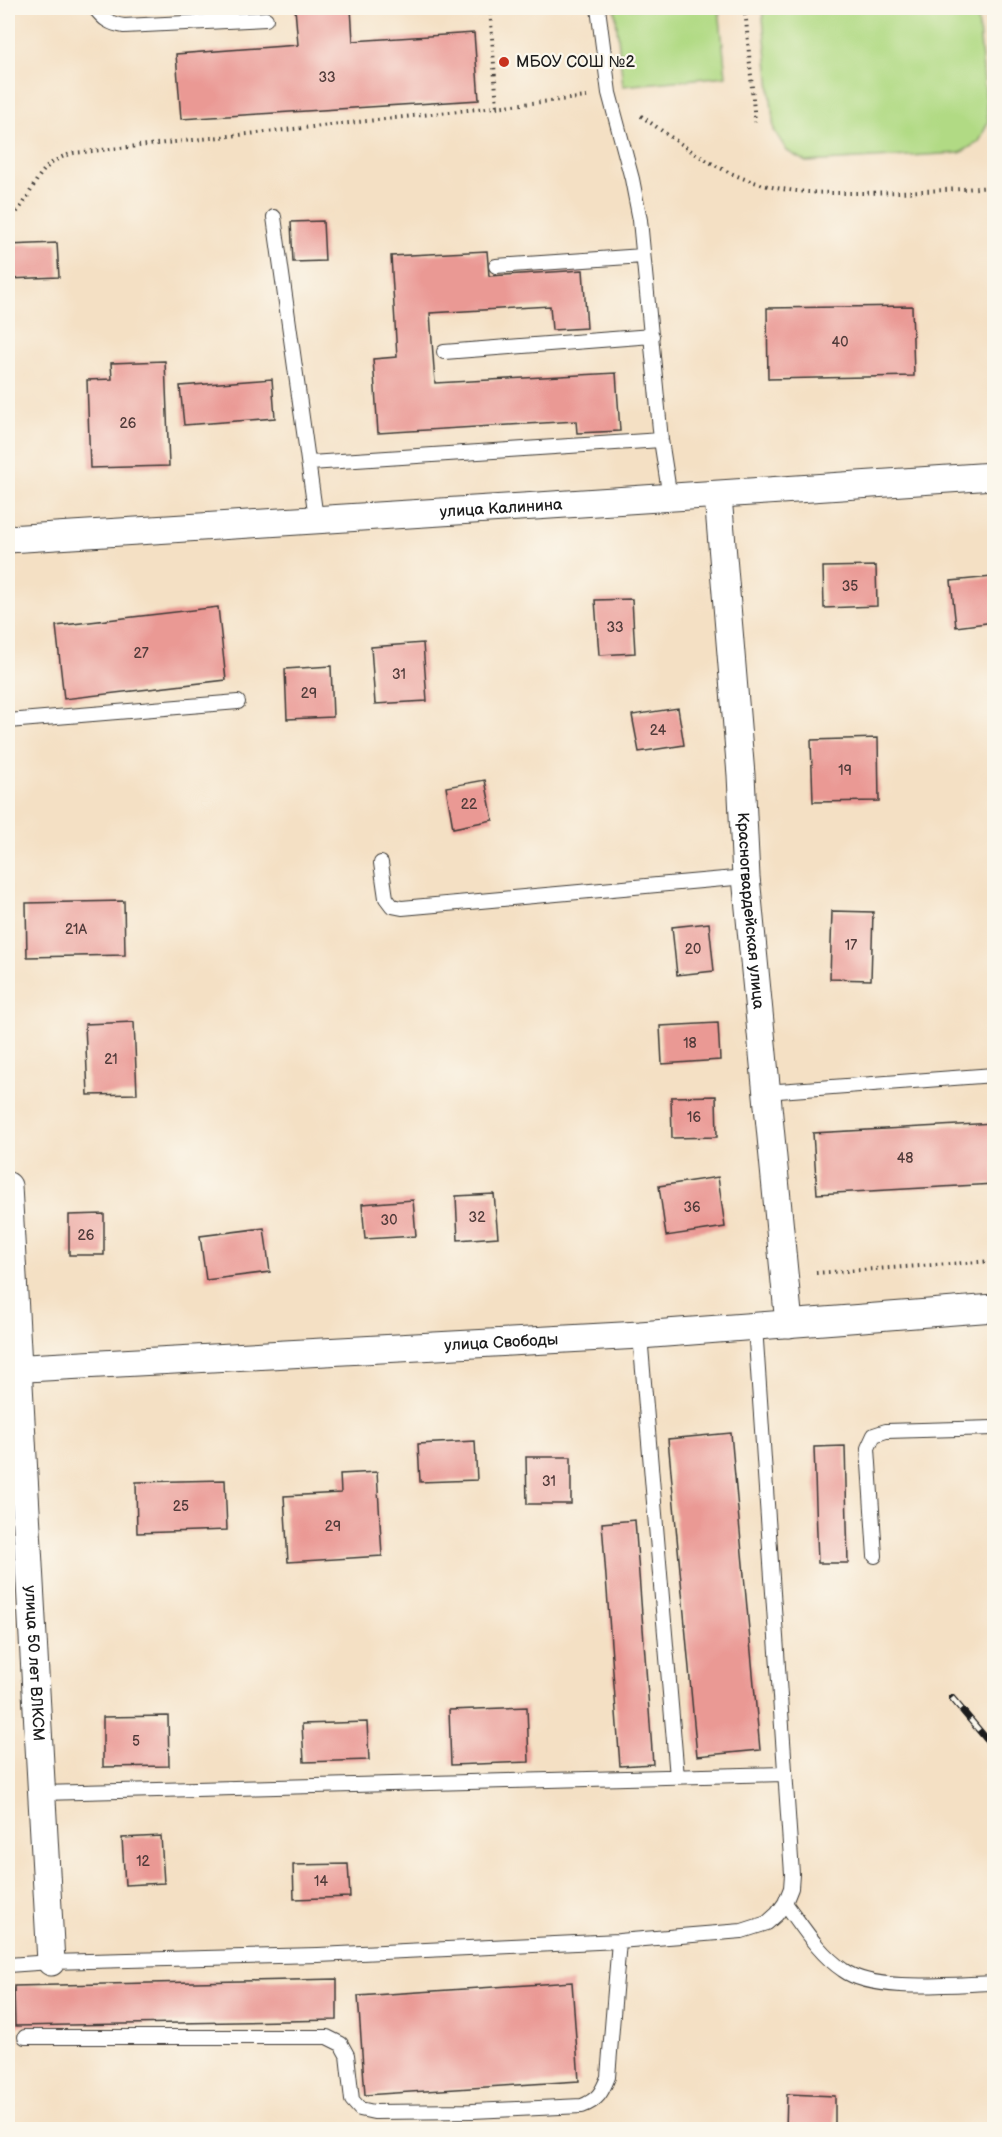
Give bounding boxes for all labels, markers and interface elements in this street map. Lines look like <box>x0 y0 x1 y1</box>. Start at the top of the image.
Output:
place label: МБОУ СОШ №2 <box>516 53 635 72</box>
marker: МБОУ СОШ №2 <box>497 55 511 69</box>
house number: 33 <box>318 69 336 86</box>
house number: 40 <box>832 334 848 351</box>
house number: 26 <box>120 415 137 432</box>
street label: улица Калинина <box>439 495 564 521</box>
house number: 35 <box>842 578 858 595</box>
house number: 33 <box>606 619 624 636</box>
house number: 27 <box>133 645 149 662</box>
house number: 31 <box>392 666 406 683</box>
house number: 29 <box>301 685 317 702</box>
house number: 24 <box>650 722 667 739</box>
house number: 19 <box>838 762 852 779</box>
house number: 22 <box>461 796 478 813</box>
street label: Красногвардейская улица <box>733 812 768 1011</box>
house number: 21А <box>65 921 87 938</box>
house number: 17 <box>845 937 857 954</box>
house number: 20 <box>685 941 701 958</box>
house number: 18 <box>683 1035 697 1052</box>
house number: 21 <box>104 1051 118 1068</box>
house number: 16 <box>687 1109 701 1126</box>
house number: 48 <box>897 1150 913 1167</box>
house number: 36 <box>683 1199 701 1216</box>
house number: 32 <box>469 1209 486 1226</box>
house number: 30 <box>381 1212 397 1229</box>
house number: 26 <box>78 1227 95 1244</box>
street label: улица Свободы <box>444 1330 559 1355</box>
house number: 31 <box>542 1473 556 1490</box>
house number: 25 <box>173 1498 189 1515</box>
house number: 29 <box>325 1518 341 1535</box>
street label: улица 50 лет ВЛКСМ <box>21 1585 48 1742</box>
house number: 5 <box>132 1733 140 1750</box>
house number: 12 <box>136 1853 151 1870</box>
house number: 14 <box>314 1873 328 1890</box>

